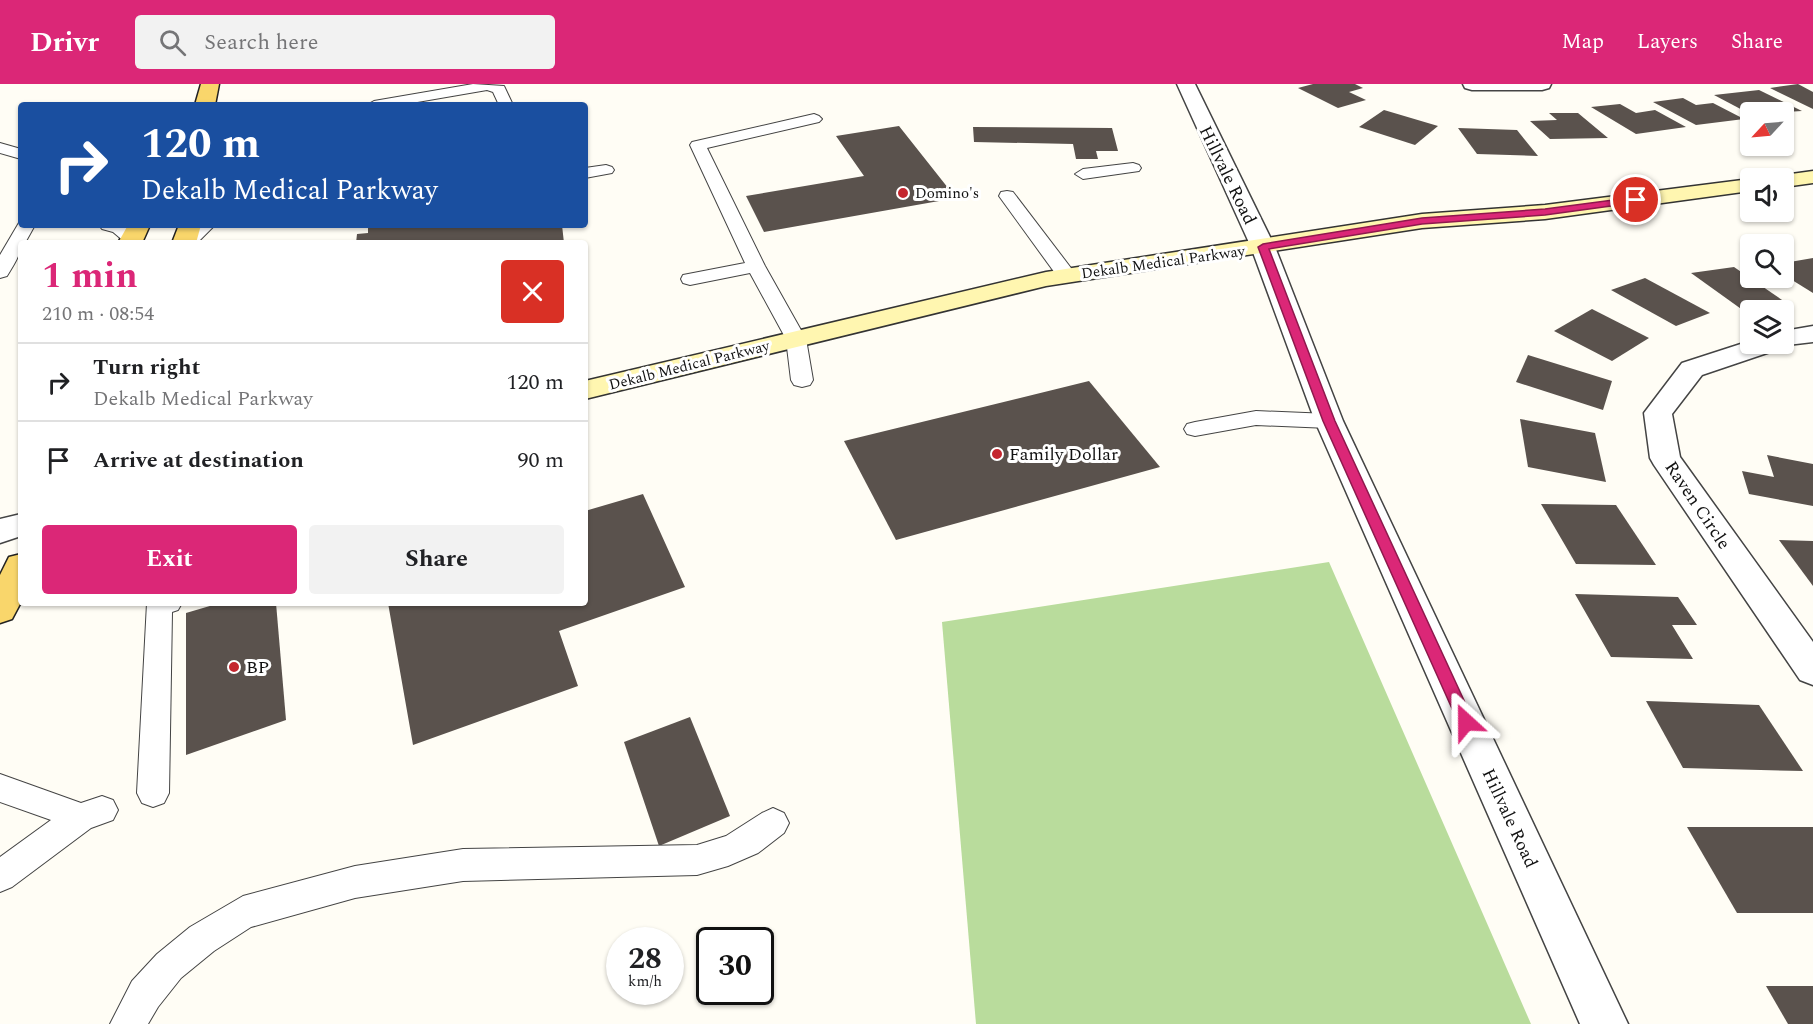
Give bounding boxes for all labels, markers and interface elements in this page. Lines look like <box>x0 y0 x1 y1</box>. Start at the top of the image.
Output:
search box <box>135 15 555 69</box>
text: Drivr <box>30 21 99 64</box>
icon: search <box>156 26 189 59</box>
text: Search here <box>204 26 318 59</box>
text: Map <box>1562 26 1604 58</box>
text: Layers <box>1637 26 1698 58</box>
text: Share <box>1731 26 1783 58</box>
north arrow <box>1740 102 1794 156</box>
map controls <box>1740 102 1794 354</box>
text: 120 m <box>141 113 260 176</box>
street label: Hillvale Road <box>1192 121 1263 229</box>
icon: right <box>42 126 120 204</box>
button: sound <box>1740 168 1794 222</box>
text: Dekalb Medical Parkway <box>141 170 438 212</box>
pin <box>1610 174 1661 225</box>
place label: Domino's <box>915 182 979 205</box>
icon: arrive <box>1619 183 1652 216</box>
marker: Domino's <box>896 186 910 200</box>
button: search <box>1740 234 1794 288</box>
street label: Dekalb Medical Parkway <box>1080 240 1247 285</box>
text: 1 min <box>42 249 138 304</box>
button: close <box>501 260 564 323</box>
text: 210 m · 08:54 <box>42 299 154 329</box>
button: layers <box>1740 300 1794 354</box>
street label: Dekalb Medical Parkway <box>606 334 773 397</box>
text: Turn right <box>93 351 200 384</box>
icon: right <box>42 366 75 399</box>
text: 120 m <box>507 366 564 399</box>
text: Dekalb Medical Parkway <box>93 384 313 414</box>
place label: Family Dollar <box>1009 441 1118 468</box>
icon: arrive <box>42 444 75 477</box>
text: Arrive at destination <box>93 444 304 477</box>
text: 90 m <box>518 444 564 477</box>
marker: Family Dollar <box>990 447 1004 461</box>
street label: Raven Circle <box>1658 456 1737 555</box>
button: Exit <box>42 525 297 594</box>
button: Share <box>309 525 564 594</box>
place label: BP <box>246 654 269 681</box>
marker: BP <box>227 660 241 674</box>
position arrow <box>1434 690 1498 754</box>
street label: Hillvale Road <box>1475 764 1544 873</box>
speed limit sign: 30 <box>696 927 774 1005</box>
text: 28 <box>628 936 662 982</box>
text: km/h <box>628 970 662 993</box>

